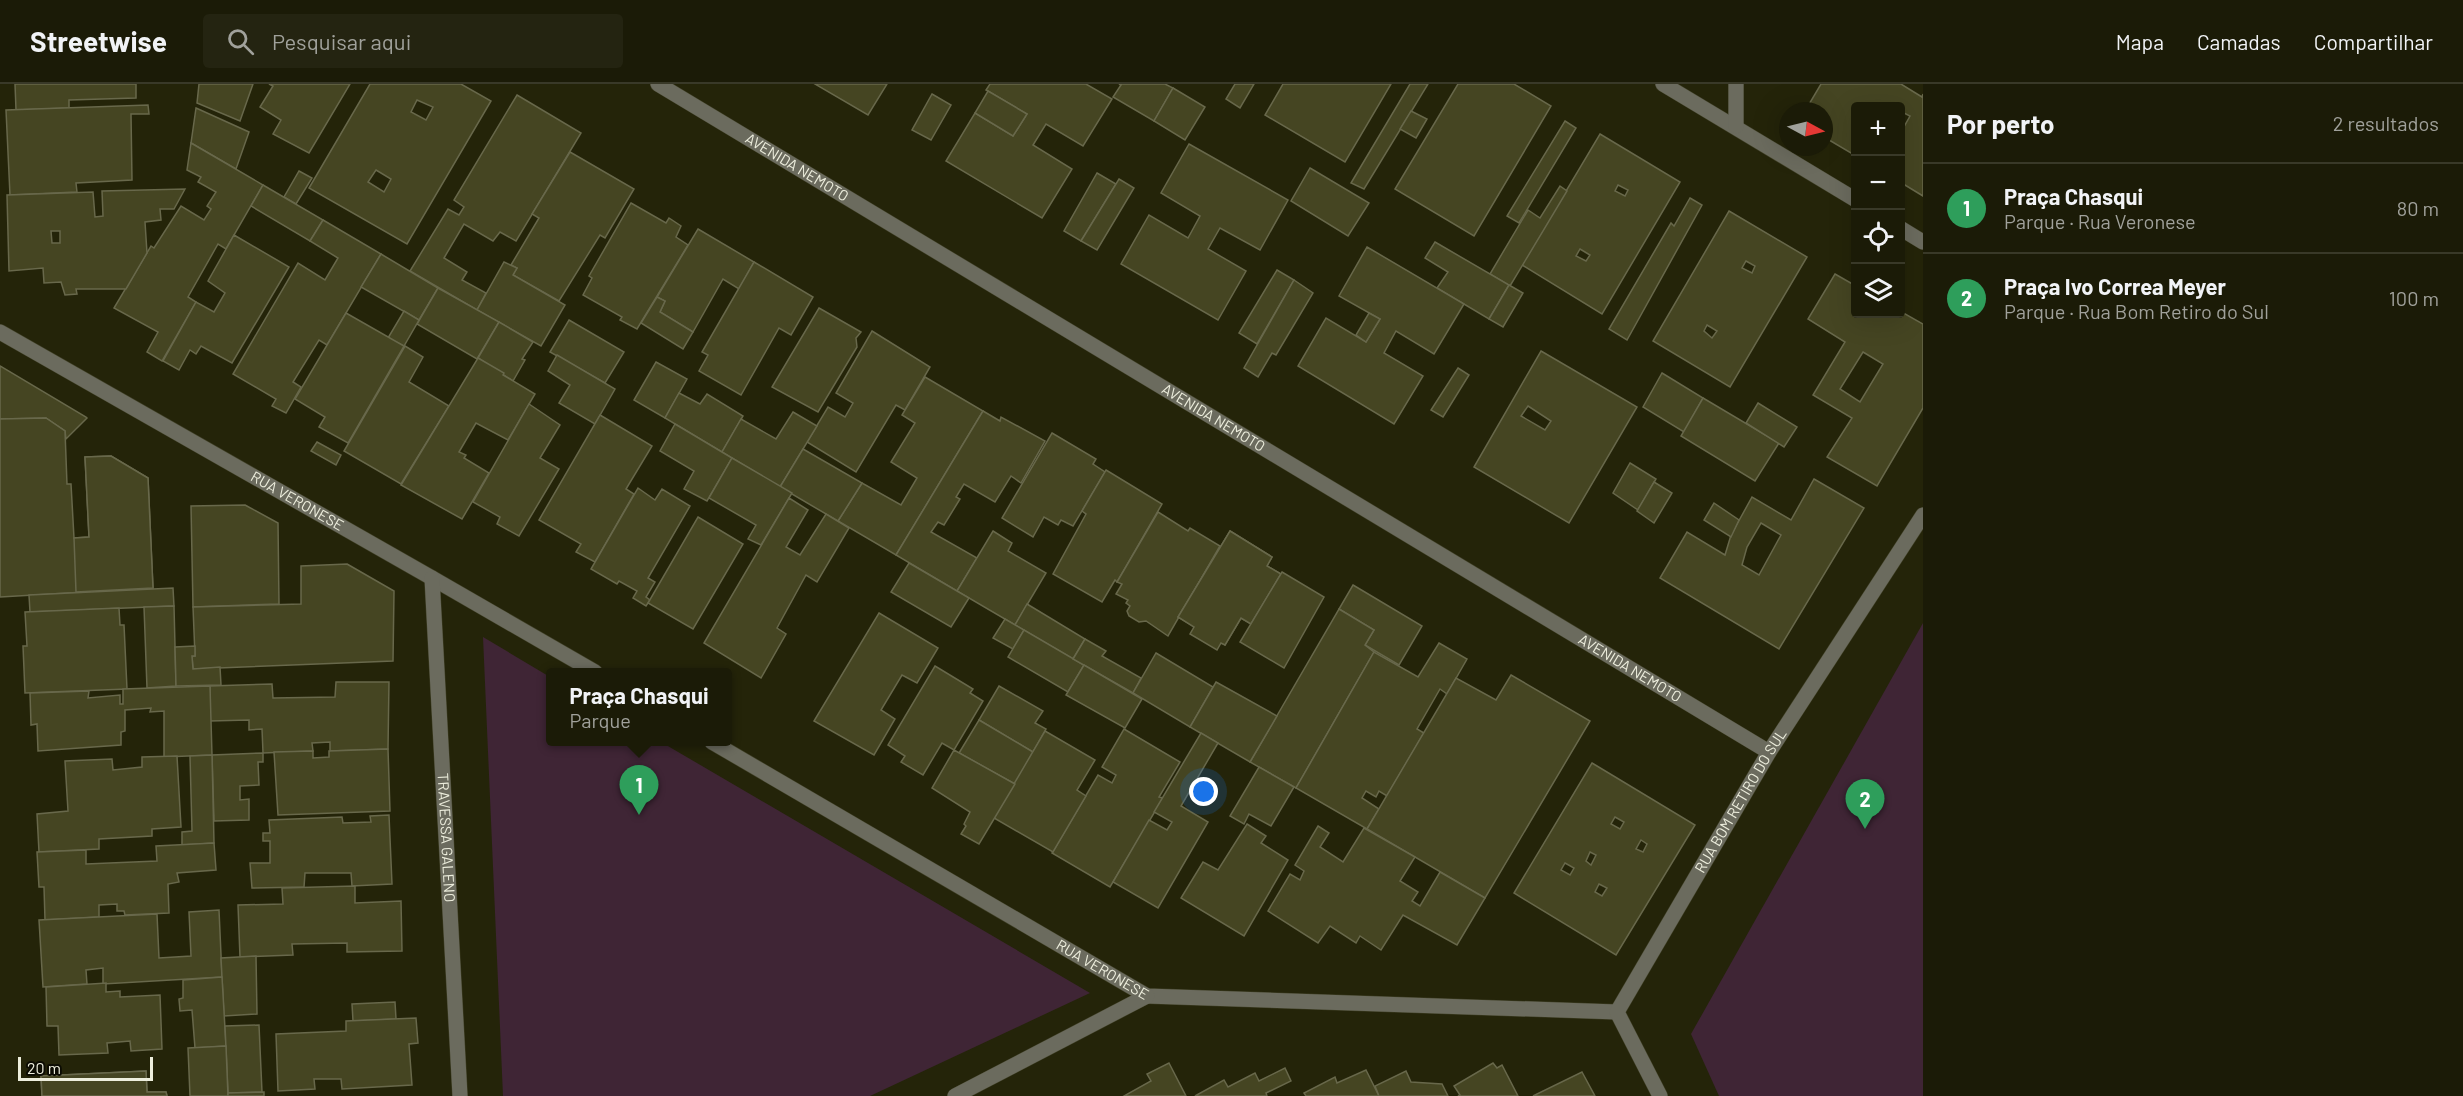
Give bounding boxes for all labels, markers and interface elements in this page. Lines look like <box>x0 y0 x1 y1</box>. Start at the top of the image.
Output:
search box <box>203 14 623 68</box>
text: Streetwise <box>30 24 167 58</box>
icon: search <box>224 25 257 58</box>
text: Pesquisar aqui <box>272 28 411 54</box>
text: Mapa <box>2116 29 2164 54</box>
text: Camadas <box>2197 29 2281 54</box>
text: Compartilhar <box>2314 29 2433 54</box>
north arrow <box>1779 102 1833 156</box>
map controls <box>1851 102 1905 318</box>
button: + <box>1851 102 1905 156</box>
text: Por perto <box>1947 108 2055 139</box>
text: 2 resultados <box>2333 111 2439 135</box>
street label: AVENIDA NEMOTO <box>742 129 852 205</box>
button: − <box>1851 156 1905 210</box>
text: Praça Chasqui <box>2004 183 2143 209</box>
text: 1 <box>1963 196 1970 220</box>
text: 80 m <box>2397 196 2439 220</box>
text: Parque · Rua Veronese <box>2004 209 2196 233</box>
button: locate <box>1851 210 1905 264</box>
button: layers <box>1851 264 1905 318</box>
text: Praça Ivo Correa Meyer <box>2004 273 2226 299</box>
text: 2 <box>1961 286 1972 310</box>
text: 100 m <box>2389 286 2439 310</box>
text: Parque · Rua Bom Retiro do Sul <box>2004 299 2269 323</box>
street label: AVENIDA NEMOTO <box>1159 379 1269 455</box>
street label: RUA VERONESE <box>248 467 347 534</box>
street label: AVENIDA NEMOTO <box>1575 630 1685 705</box>
popup <box>546 668 732 746</box>
text: Praça Chasqui <box>569 682 709 708</box>
text: Parque <box>569 708 631 732</box>
street label: RUA BOM RETIRO DO SUL <box>1690 725 1790 876</box>
pin: 1 <box>620 766 658 815</box>
street label: TRAVESSA GALENO <box>435 772 460 903</box>
your location <box>1189 777 1218 806</box>
pin: 2 <box>1846 780 1884 829</box>
street label: RUA VERONESE <box>1053 935 1152 1003</box>
scale bar <box>18 1054 153 1082</box>
text: 20 m <box>27 1058 61 1077</box>

